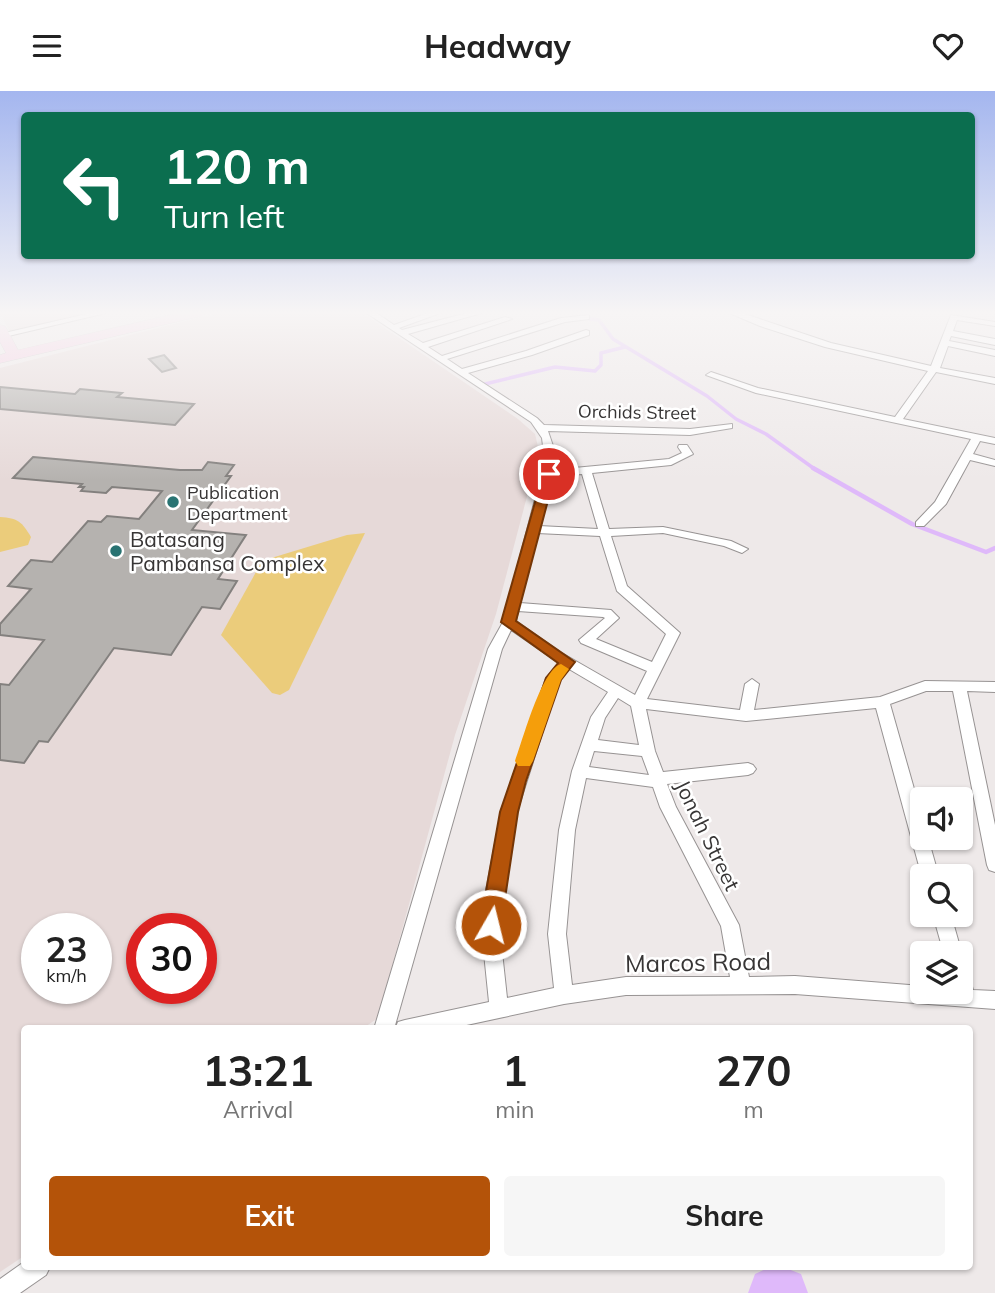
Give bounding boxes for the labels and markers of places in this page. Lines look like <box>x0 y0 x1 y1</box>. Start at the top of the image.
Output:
pin <box>519 444 579 504</box>
place label: Publication Department <box>187 481 288 525</box>
marker: Publication Department <box>165 494 181 510</box>
place label: Batasang Pambansa Complex <box>130 526 324 576</box>
marker: Batasang Pambansa Complex <box>108 543 124 559</box>

